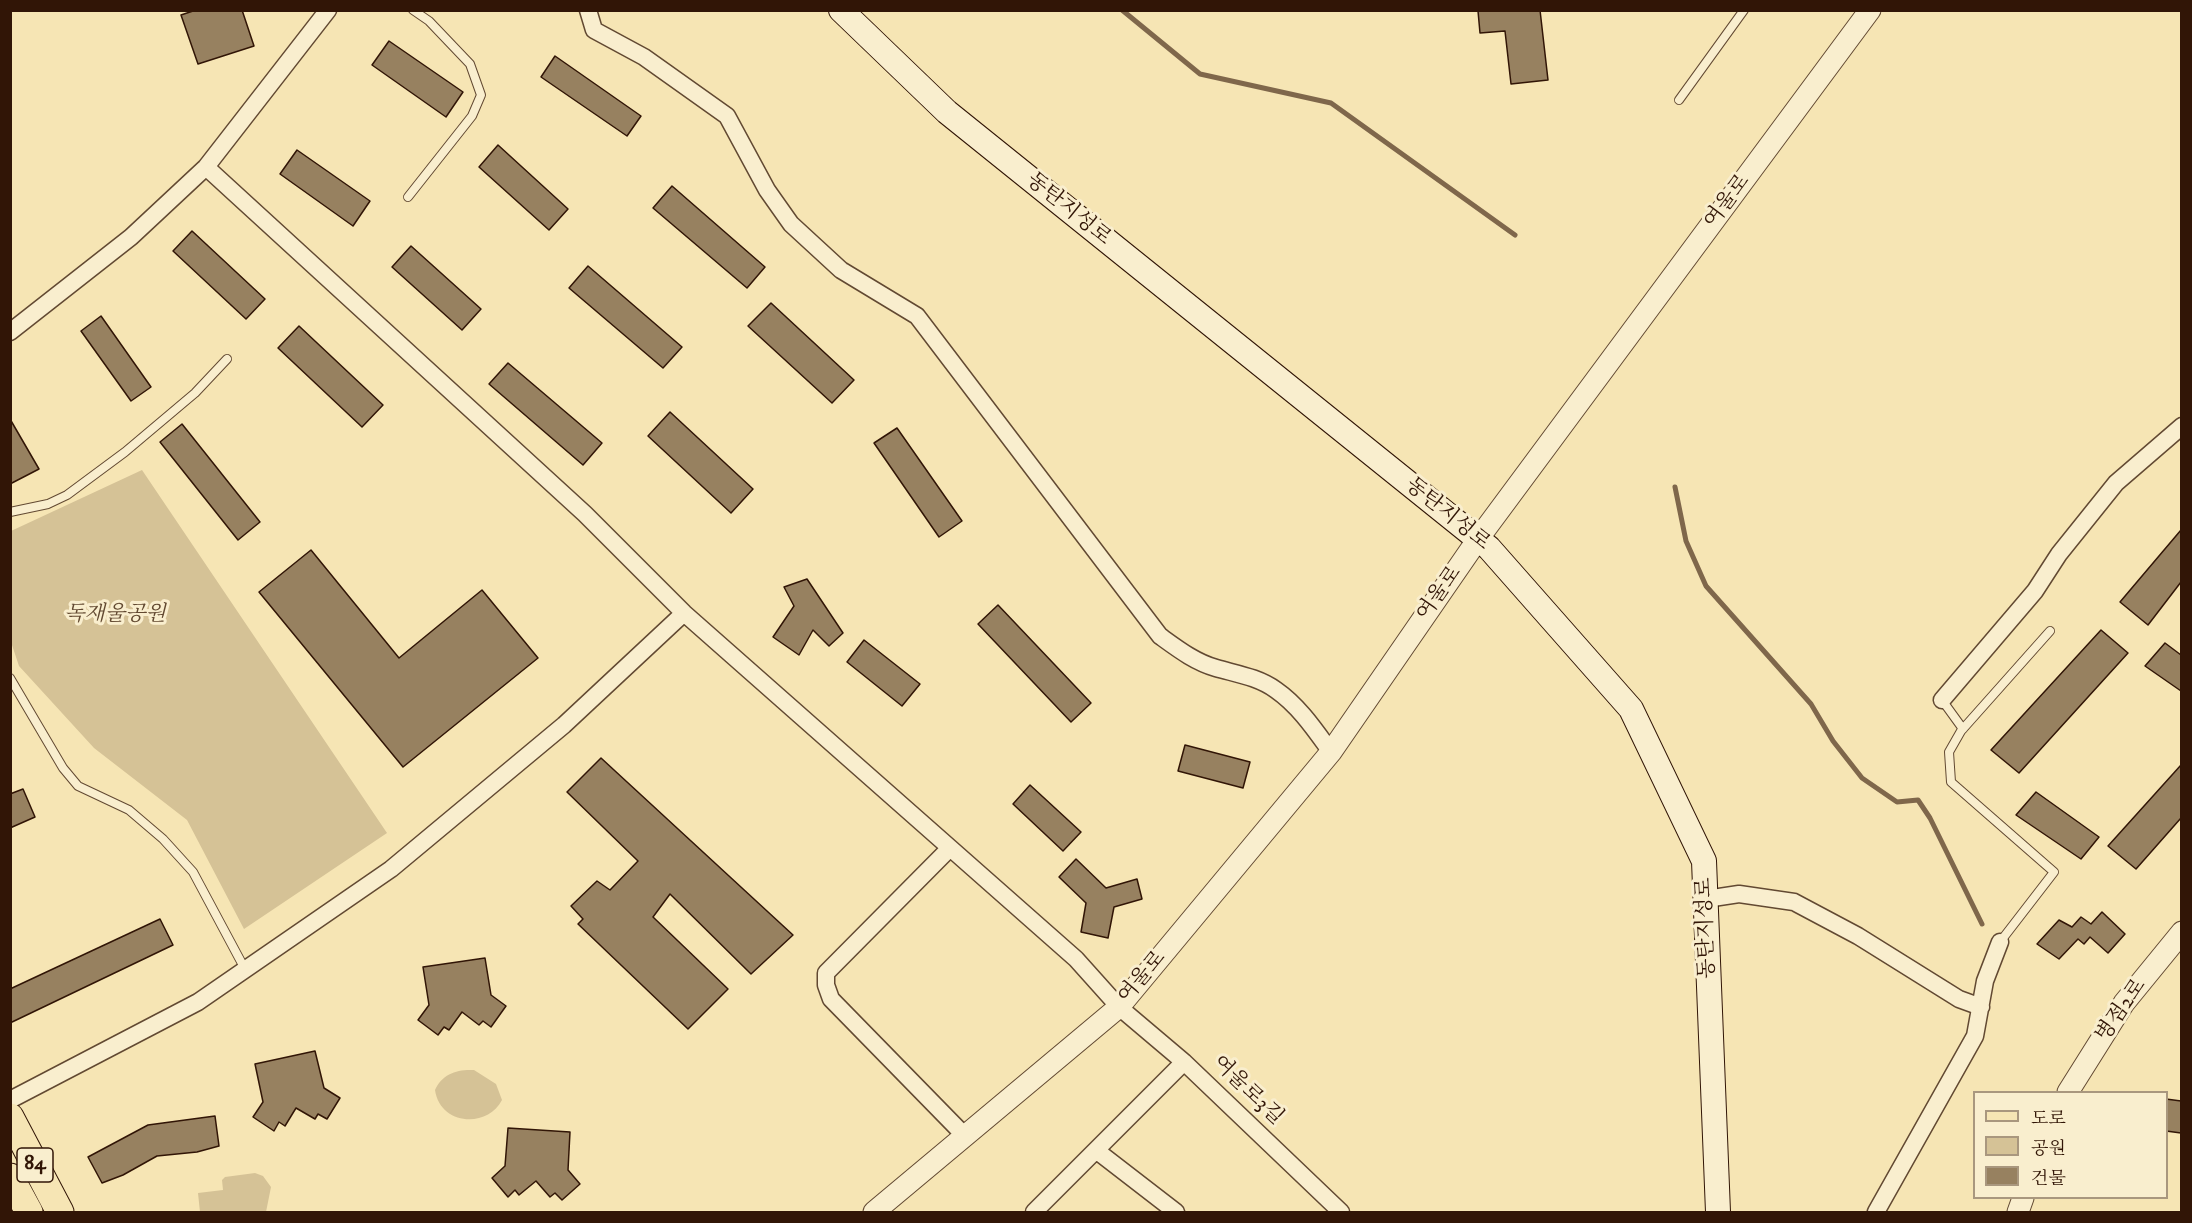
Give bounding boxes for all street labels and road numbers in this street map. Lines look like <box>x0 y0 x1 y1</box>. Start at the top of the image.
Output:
street label: 동탄지성로 <box>1021 168 1115 252</box>
street label: 여울로 <box>1700 170 1756 234</box>
street label: 동탄지성로 <box>1400 473 1494 557</box>
street label: 여울로 <box>1412 562 1468 626</box>
street label: 동탄지성로 <box>1693 877 1721 979</box>
street label: 여울로 <box>1114 947 1172 1009</box>
street label: 병점2로 <box>2091 975 2153 1047</box>
street label: 여울로3길 <box>1206 1051 1288 1131</box>
road number: 84 <box>17 1148 53 1182</box>

